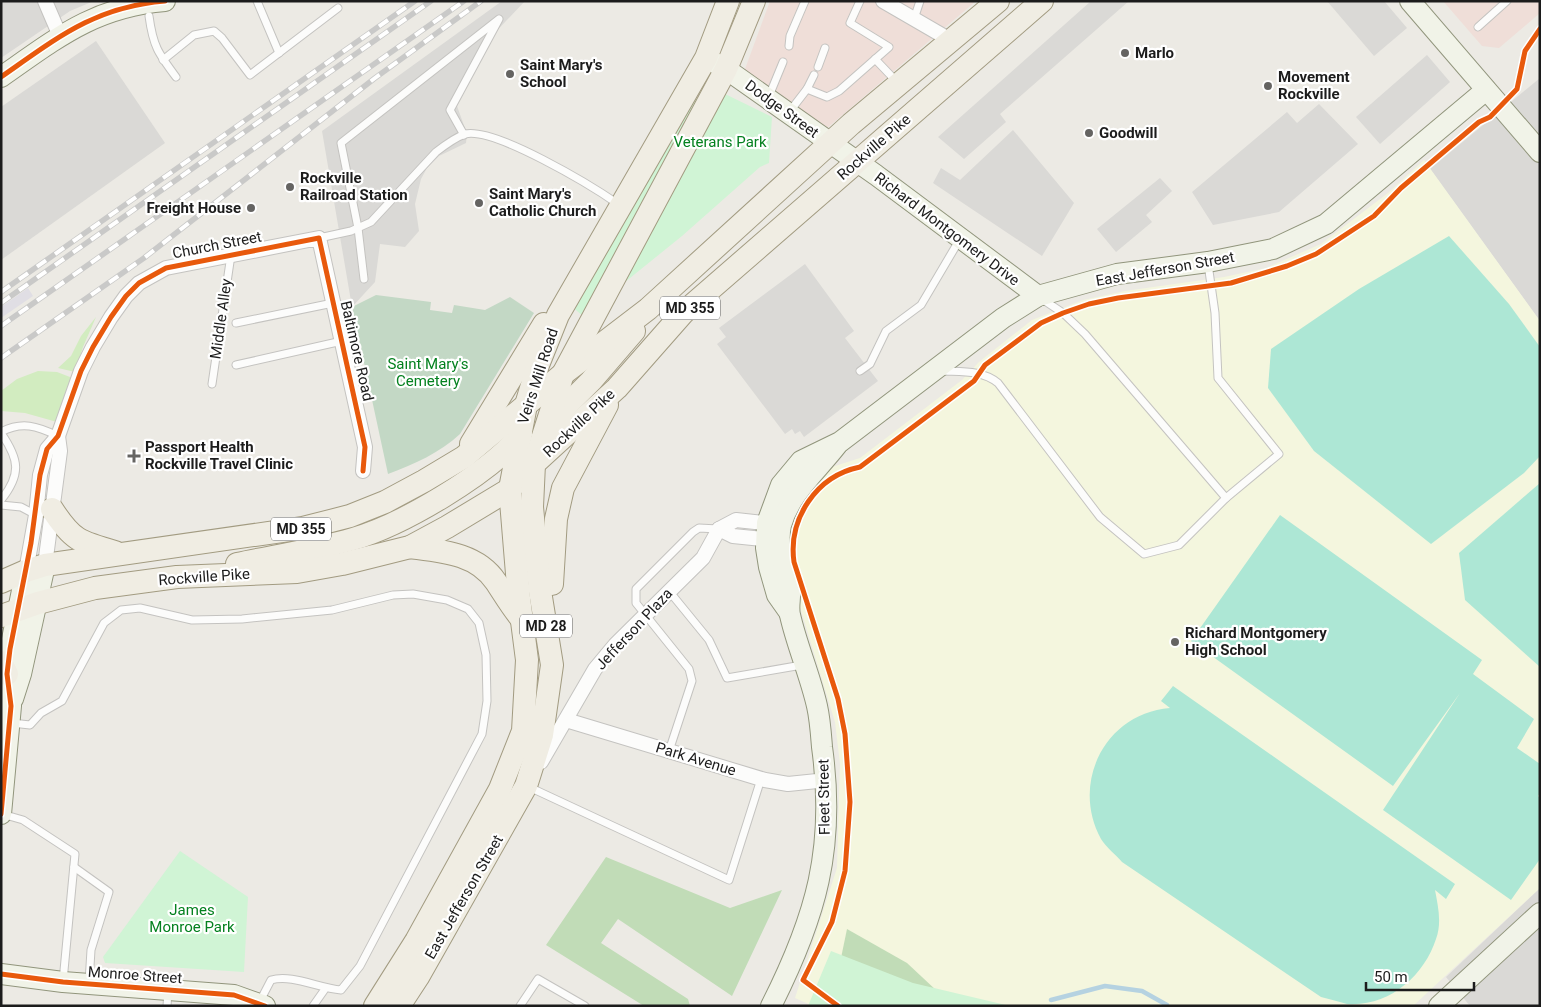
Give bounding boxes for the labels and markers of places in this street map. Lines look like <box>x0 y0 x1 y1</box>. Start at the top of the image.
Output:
place label: Marlo <box>1135 44 1174 62</box>
marker: Marlo <box>1119 47 1131 59</box>
place label: Saint Mary's School <box>520 56 603 91</box>
marker: Saint Mary's School <box>504 68 516 80</box>
place label: Movement Rockville <box>1278 68 1350 103</box>
marker: Movement Rockville <box>1262 80 1274 92</box>
place label: Goodwill <box>1099 124 1158 142</box>
marker: Goodwill <box>1083 127 1095 139</box>
place label: Rockville Railroad Station <box>300 169 408 204</box>
marker: Rockville Railroad Station <box>284 181 296 193</box>
place label: Saint Mary's Catholic Church <box>489 185 596 220</box>
marker: Saint Mary's Catholic Church <box>473 197 485 209</box>
place label: Freight House <box>146 199 241 217</box>
marker: Freight House <box>245 202 257 214</box>
place label: Passport Health Rockville Travel Clinic <box>145 438 293 473</box>
marker: Passport Health Rockville Travel Clinic <box>127 449 141 463</box>
place label: Richard Montgomery High School <box>1185 624 1327 659</box>
marker: Richard Montgomery High School <box>1169 636 1181 648</box>

